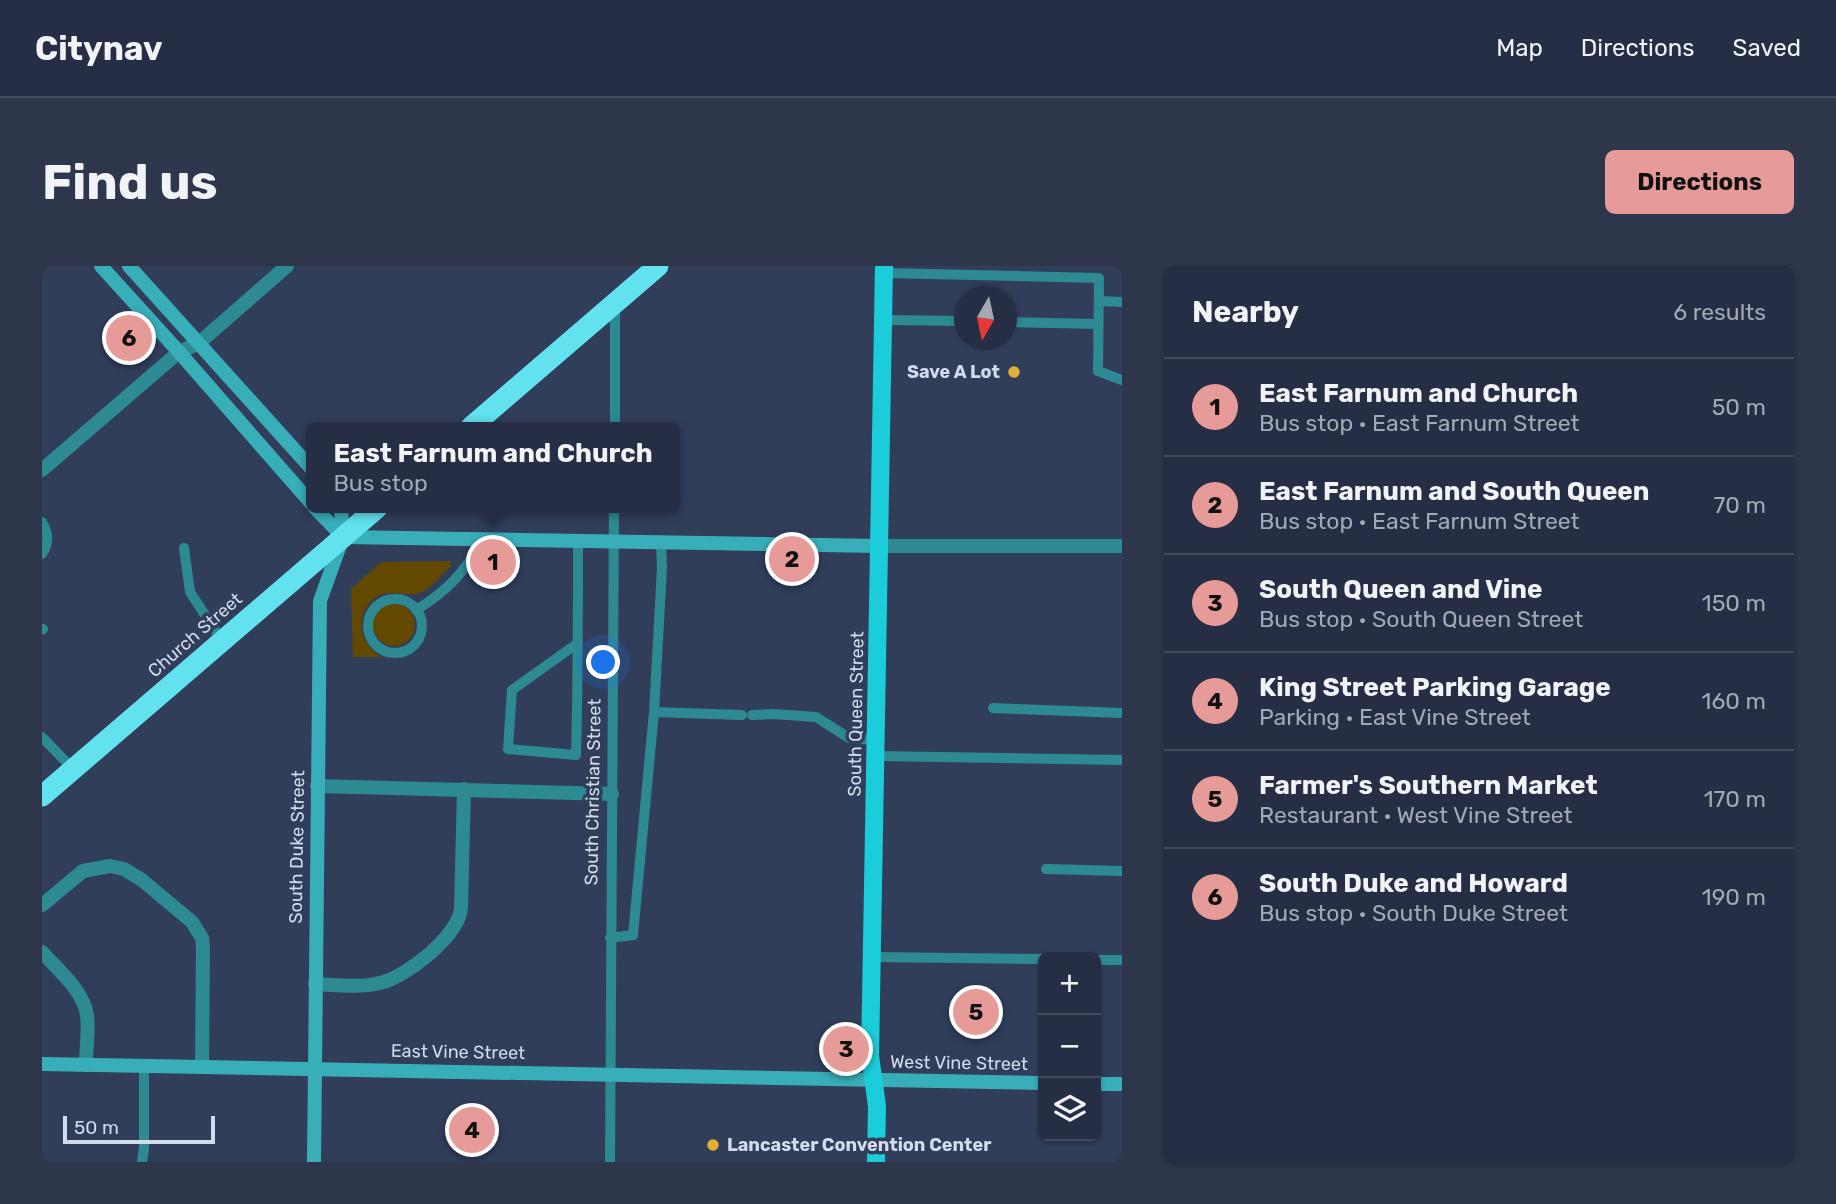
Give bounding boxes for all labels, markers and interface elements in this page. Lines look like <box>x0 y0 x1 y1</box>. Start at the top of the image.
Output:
text: Citynav <box>35 29 163 68</box>
text: Map <box>1496 34 1543 62</box>
text: Directions <box>1581 34 1694 62</box>
text: Saved <box>1732 34 1801 62</box>
button: Directions <box>1605 150 1794 214</box>
text: Find us <box>42 153 218 211</box>
north arrow <box>954 287 1017 350</box>
text: Nearby <box>1192 294 1299 330</box>
text: 6 results <box>1673 298 1766 326</box>
pin: 6 <box>106 312 152 364</box>
place label: Save A Lot <box>907 361 1000 383</box>
marker: Save A Lot <box>1006 364 1022 380</box>
text: East Farnum and Church <box>1259 378 1578 409</box>
text: 1 <box>1209 393 1221 421</box>
text: 50 m <box>1712 393 1766 421</box>
text: Bus stop · East Farnum Street <box>1259 409 1580 437</box>
popup <box>306 422 680 513</box>
text: East Farnum and Church <box>333 438 653 469</box>
text: Bus stop <box>333 469 428 497</box>
text: East Farnum and South Queen <box>1259 476 1650 507</box>
text: 2 <box>1208 491 1222 519</box>
text: 70 m <box>1714 491 1766 519</box>
text: Bus stop · East Farnum Street <box>1259 507 1580 535</box>
pin: 2 <box>769 533 815 585</box>
pin: 1 <box>470 536 516 588</box>
text: South Queen and Vine <box>1259 574 1542 605</box>
street label: Church Street <box>143 588 247 682</box>
text: 3 <box>1207 589 1223 617</box>
text: 150 m <box>1702 589 1766 617</box>
text: Bus stop · South Queen Street <box>1259 605 1583 633</box>
street label: South Queen Street <box>844 631 868 797</box>
your location <box>586 645 620 679</box>
text: King Street Parking Garage <box>1259 672 1611 703</box>
text: 4 <box>1207 687 1223 715</box>
text: 160 m <box>1702 687 1766 715</box>
street label: South Christian Street <box>580 698 606 886</box>
text: Parking · East Vine Street <box>1259 703 1531 731</box>
street label: South Duke Street <box>285 770 309 924</box>
text: Farmer's Southern Market <box>1259 770 1598 801</box>
text: 5 <box>1208 785 1222 813</box>
text: 170 m <box>1704 785 1766 813</box>
text: Restaurant · West Vine Street <box>1259 801 1573 829</box>
text: South Duke and Howard <box>1259 868 1568 899</box>
text: 6 <box>1208 883 1222 911</box>
text: 190 m <box>1702 883 1766 911</box>
text: Bus stop · South Duke Street <box>1259 899 1568 927</box>
map controls <box>1038 952 1101 1141</box>
button: + <box>1038 952 1101 1015</box>
pin: 5 <box>953 986 999 1038</box>
button: − <box>1038 1015 1101 1078</box>
pin: 3 <box>823 1023 869 1075</box>
street label: East Vine Street <box>391 1040 525 1064</box>
street label: West Vine Street <box>890 1051 1028 1075</box>
button: layers <box>1038 1078 1101 1141</box>
pin: 4 <box>449 1104 495 1156</box>
scale bar <box>63 1113 215 1145</box>
text: 50 m <box>74 1116 119 1139</box>
place label: Lancaster Convention Center <box>727 1134 991 1156</box>
marker: Lancaster Convention Center <box>705 1137 721 1153</box>

